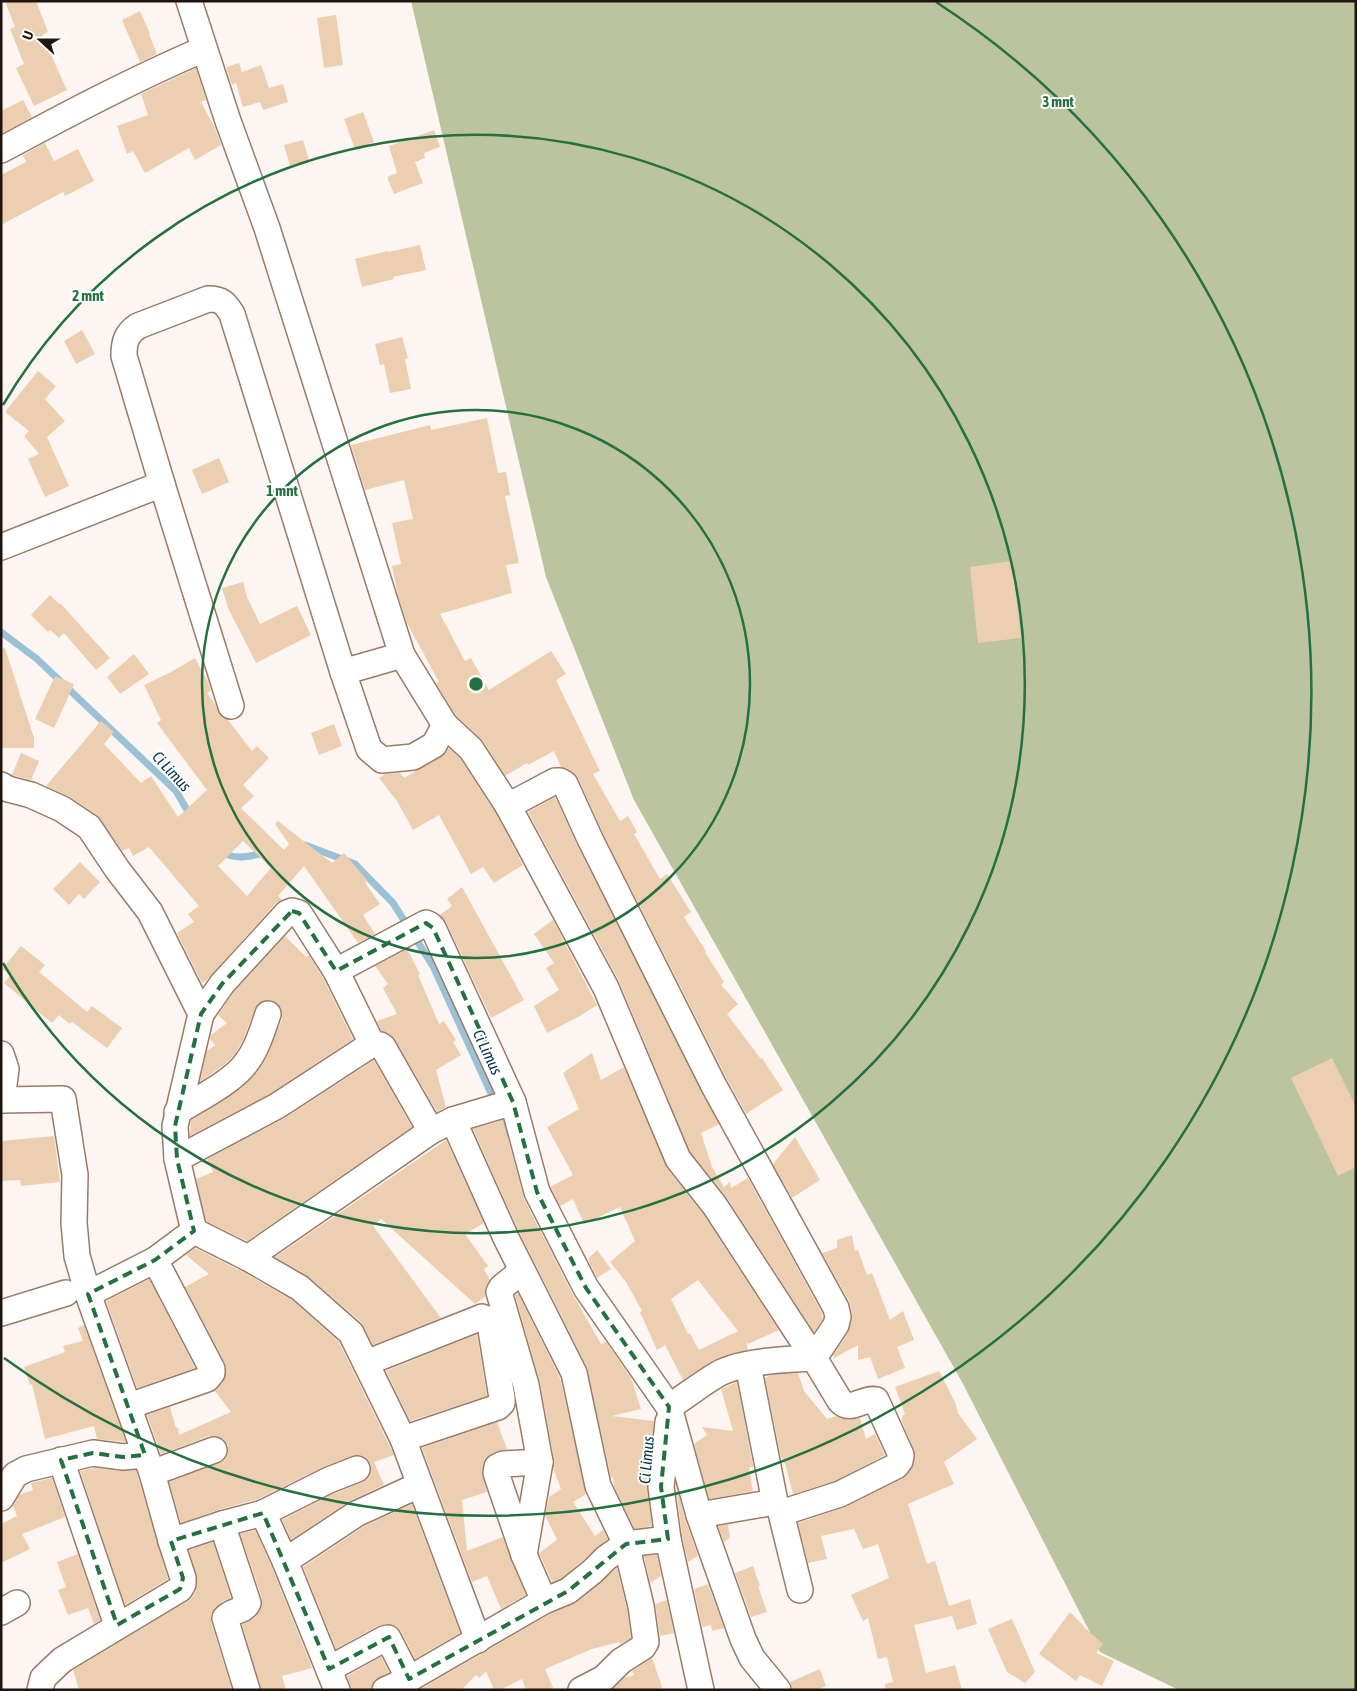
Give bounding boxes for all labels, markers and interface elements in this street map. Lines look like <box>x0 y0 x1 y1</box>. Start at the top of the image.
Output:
north arrow <box>15 15 65 65</box>
text: U <box>19 29 37 42</box>
text: 3 mnt <box>1042 93 1074 110</box>
text: 2 mnt <box>72 287 104 304</box>
text: 1 mnt <box>266 482 298 499</box>
centre of rings <box>467 675 485 693</box>
water label: Ci Limus <box>149 747 195 795</box>
water label: Ci Limus <box>470 1027 506 1078</box>
water label: Ci Limus <box>635 1435 657 1485</box>

